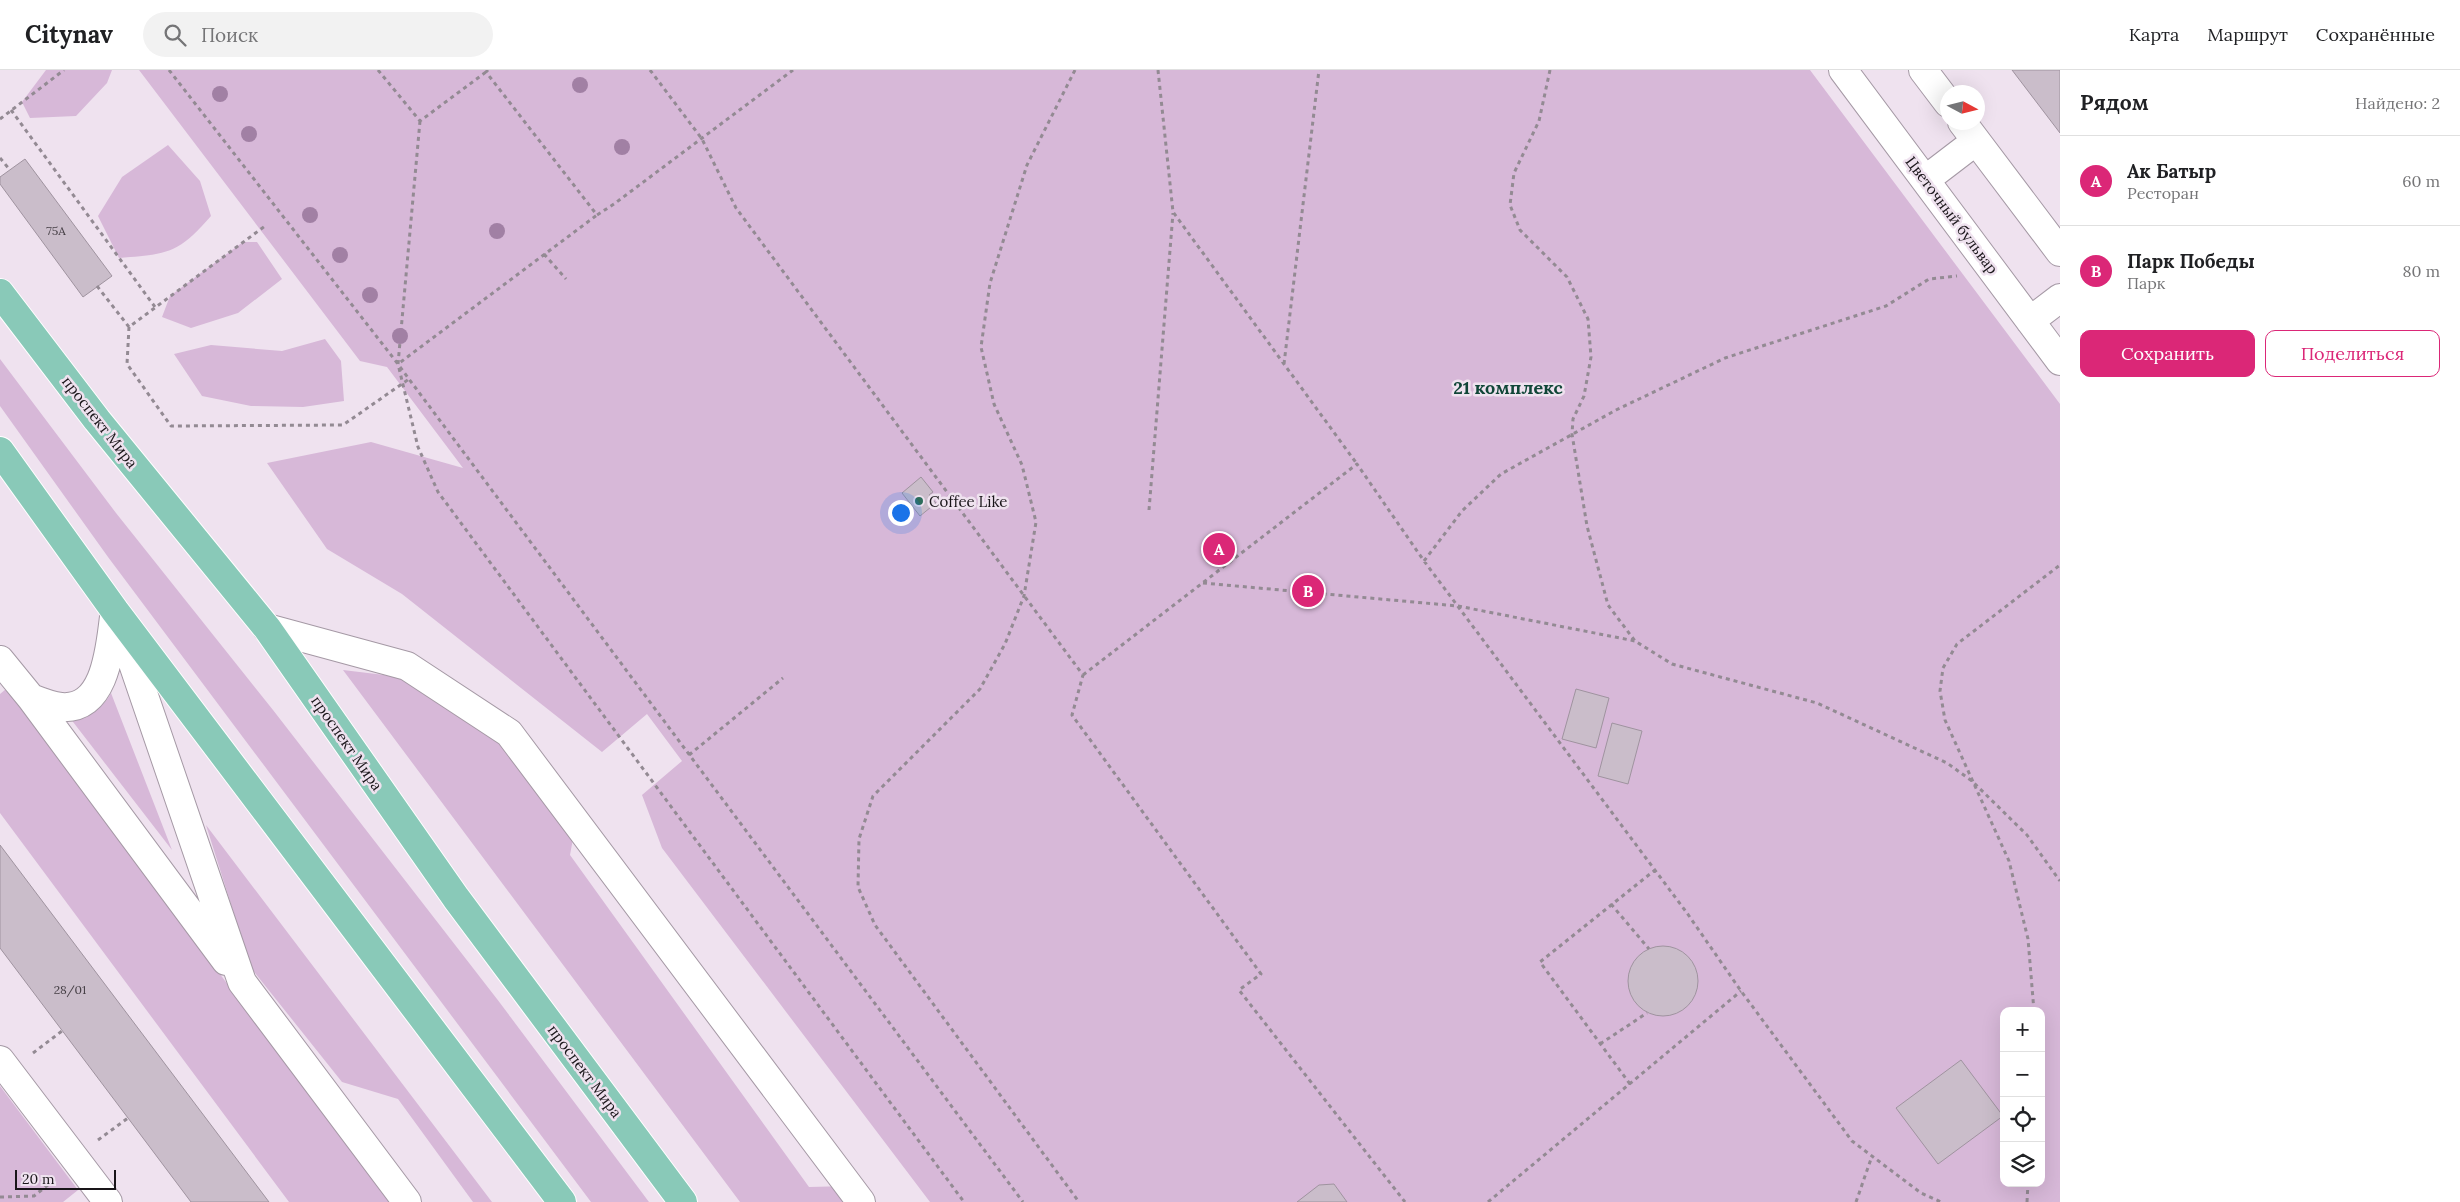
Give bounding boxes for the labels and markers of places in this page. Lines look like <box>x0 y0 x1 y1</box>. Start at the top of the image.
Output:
place label: Coffee Like <box>929 492 1008 511</box>
marker: Coffee Like <box>913 495 925 507</box>
pin: A <box>1203 530 1235 568</box>
pin: B <box>1292 572 1324 610</box>

